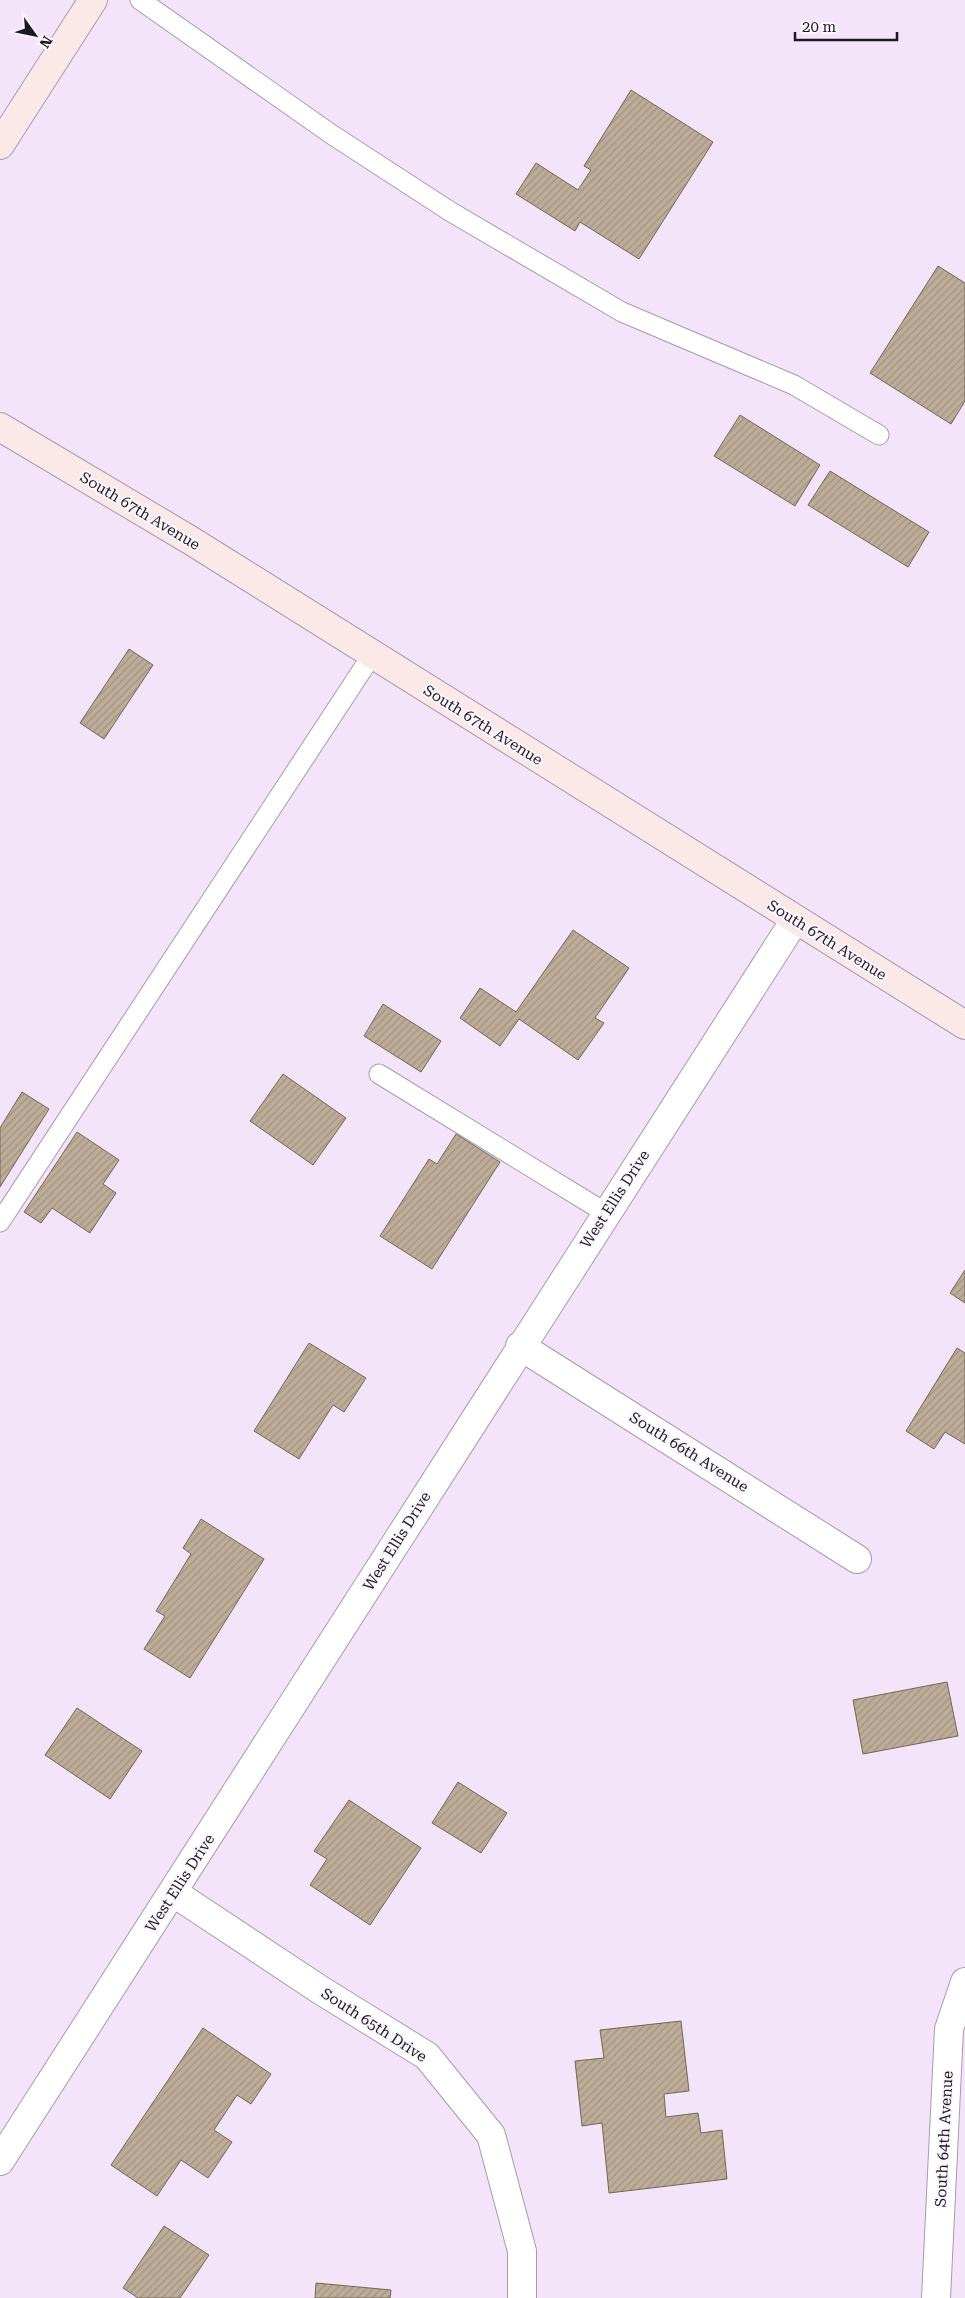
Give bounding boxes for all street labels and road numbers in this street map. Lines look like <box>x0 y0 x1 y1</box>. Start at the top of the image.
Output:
street label: South 67th Avenue <box>77 468 203 554</box>
street label: South 67th Avenue <box>420 681 546 769</box>
street label: South 67th Avenue <box>764 896 890 984</box>
street label: West Ellis Drive <box>577 1147 653 1251</box>
street label: South 66th Avenue <box>626 1408 752 1496</box>
street label: West Ellis Drive <box>359 1488 435 1594</box>
street label: West Ellis Drive <box>142 1831 218 1935</box>
street label: South 65th Drive <box>318 1984 430 2066</box>
street label: South 64th Avenue <box>931 2070 957 2208</box>

